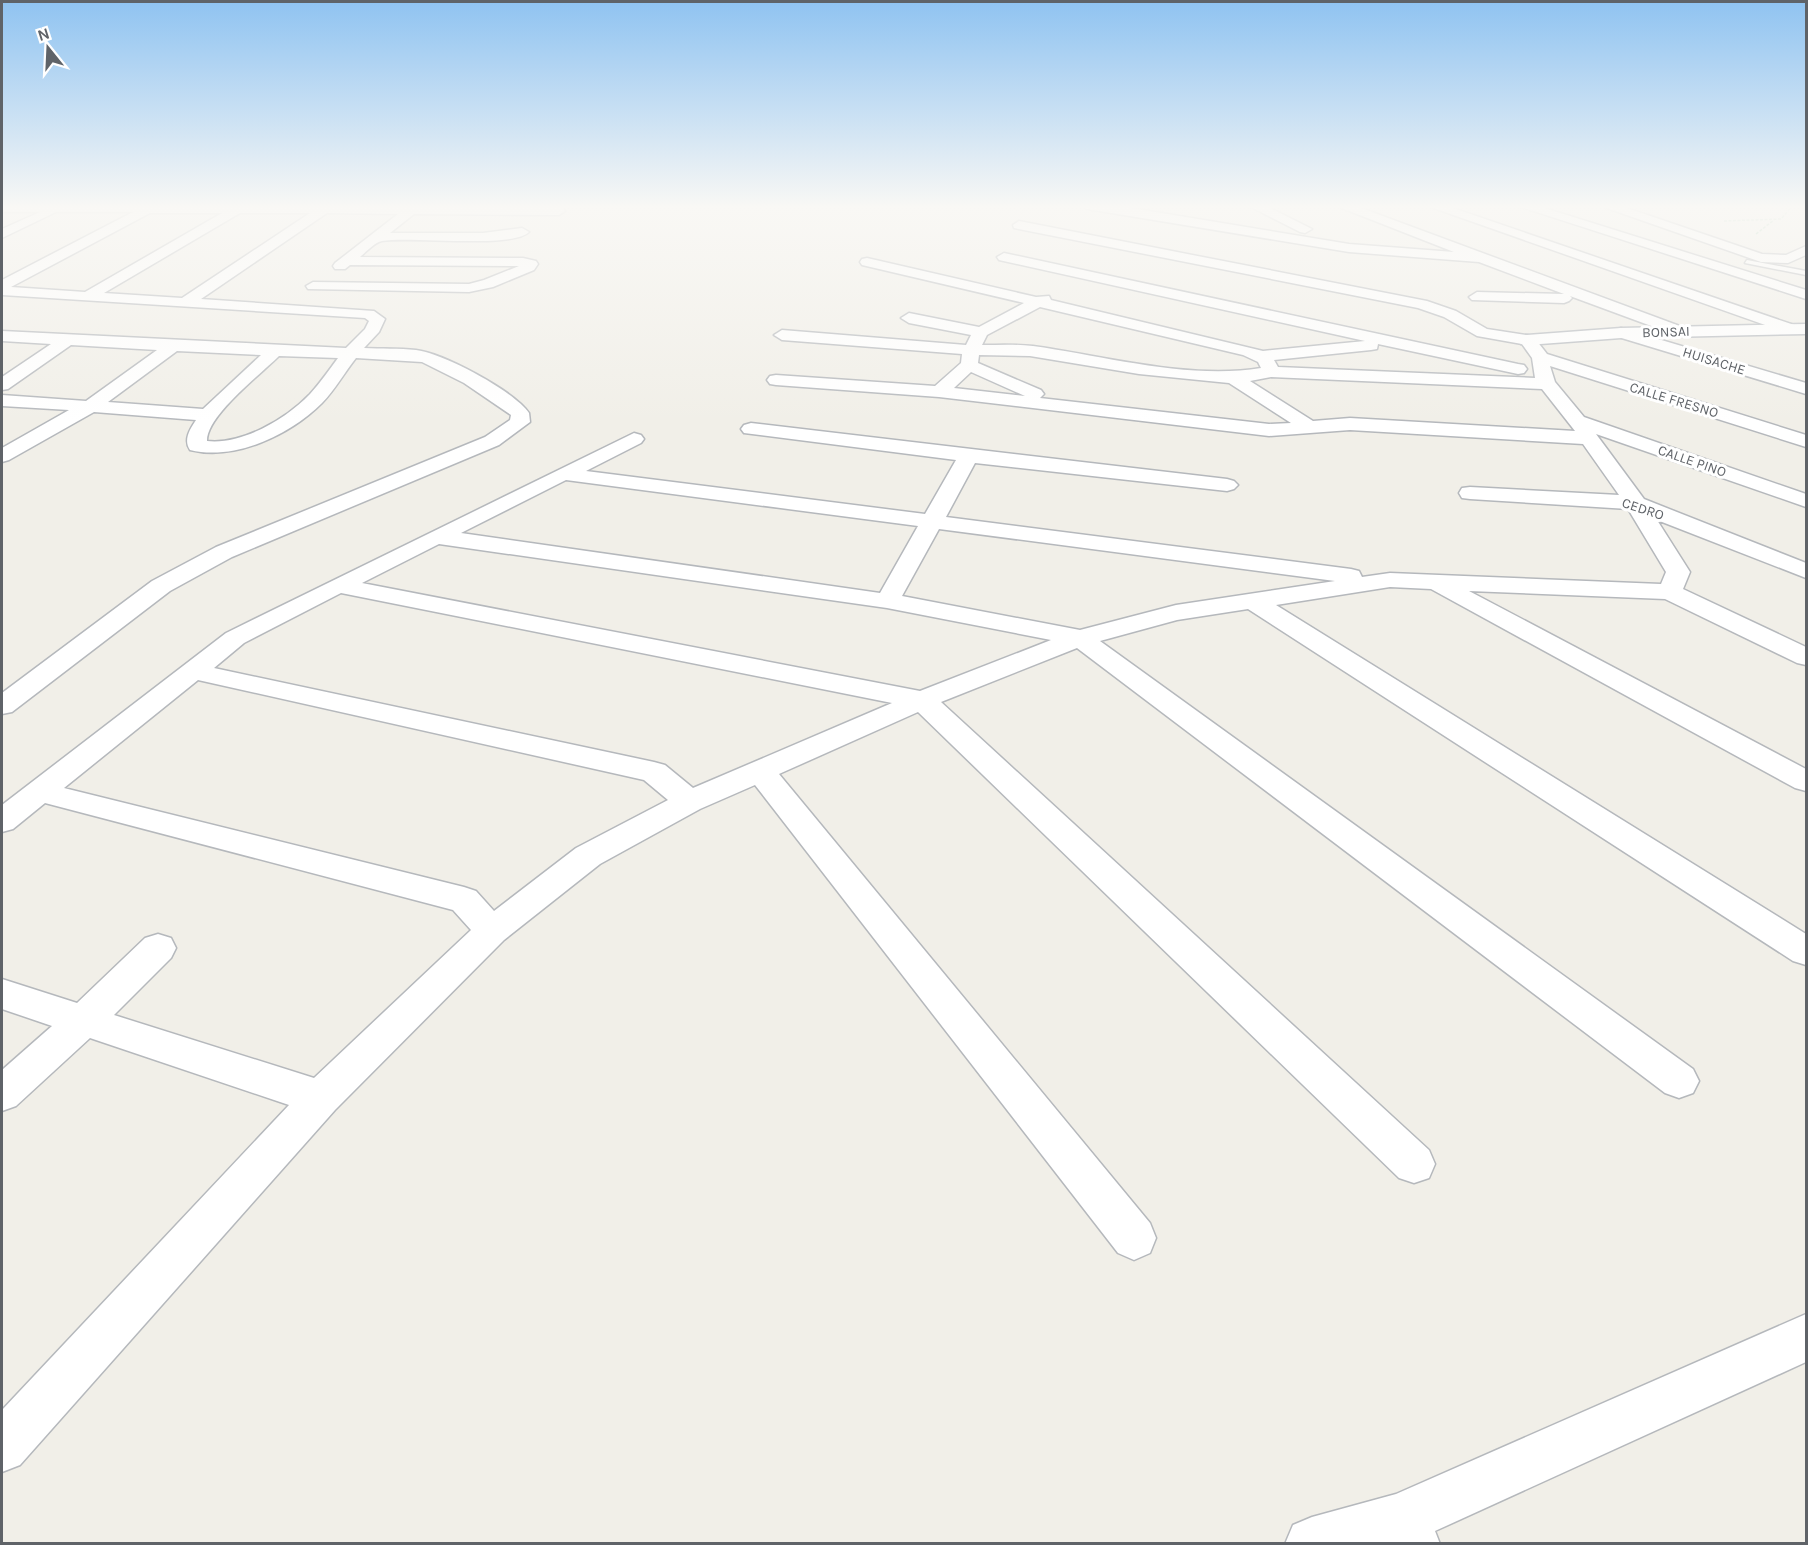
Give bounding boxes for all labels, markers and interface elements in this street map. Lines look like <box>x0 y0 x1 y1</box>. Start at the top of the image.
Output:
north arrow <box>18 18 78 78</box>
text: N <box>35 23 52 45</box>
street label: BONSAI <box>1642 323 1690 341</box>
street label: HUISACHE <box>1681 343 1747 379</box>
street label: CALLE FRESNO <box>1628 378 1720 422</box>
street label: CALLE PINO <box>1656 441 1728 481</box>
street label: CEDRO <box>1620 494 1666 524</box>

